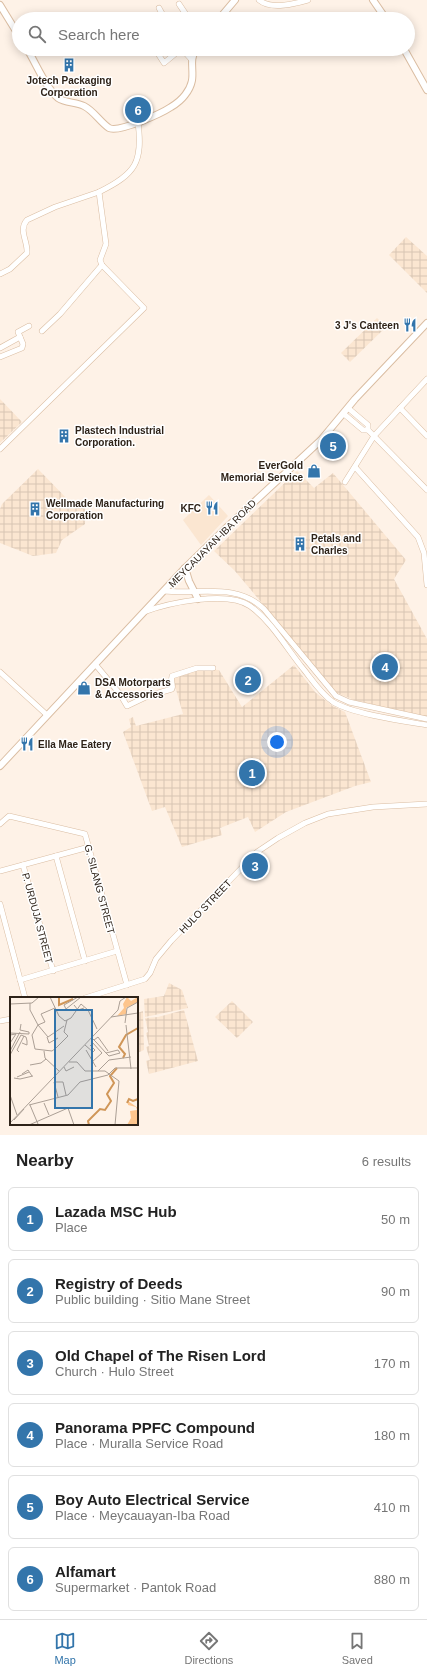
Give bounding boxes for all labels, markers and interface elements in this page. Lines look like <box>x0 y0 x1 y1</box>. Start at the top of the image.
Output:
search box <box>12 12 415 56</box>
icon: search <box>26 23 48 45</box>
text: Search here <box>58 26 140 43</box>
building icon: Jotech Packaging Corporation <box>61 57 77 73</box>
place label: Jotech Packaging Corporation <box>26 75 112 98</box>
pin: 6 <box>125 95 151 125</box>
restaurant icon: 3 J's Canteen <box>402 317 418 333</box>
place label: 3 J's Canteen <box>335 320 399 331</box>
place label: Plastech Industrial Corporation. <box>75 425 164 448</box>
building icon: Plastech Industrial Corporation. <box>56 428 72 444</box>
pin: 5 <box>320 431 346 461</box>
place label: EverGold Memorial Service <box>221 460 303 483</box>
shop icon: EverGold Memorial Service <box>306 463 322 479</box>
street label: MEYCAUAYAN-IBA ROAD <box>166 497 258 589</box>
place label: Wellmade Manufacturing Corporation <box>46 498 164 521</box>
restaurant icon: KFC <box>204 500 220 516</box>
building icon: Wellmade Manufacturing Corporation <box>27 501 43 517</box>
place label: KFC <box>180 503 201 514</box>
place label: Petals and Charles <box>311 533 361 556</box>
building icon: Petals and Charles <box>292 536 308 552</box>
pin: 4 <box>372 652 398 682</box>
pin: 2 <box>235 665 261 695</box>
place label: DSA Motorparts & Accessories <box>95 677 171 700</box>
shop icon: DSA Motorparts & Accessories <box>76 680 92 696</box>
your location <box>267 732 287 752</box>
restaurant icon: Ella Mae Eatery <box>19 736 35 752</box>
place label: Ella Mae Eatery <box>38 739 112 750</box>
pin: 1 <box>239 758 265 788</box>
street label: G. SILANG STREET <box>82 843 117 935</box>
pin: 3 <box>242 851 268 881</box>
street label: P. URDUJA STREET <box>20 872 55 965</box>
street label: HULO STREET <box>177 877 234 935</box>
inset map <box>10 997 138 1125</box>
text: Nearby <box>16 1151 74 1170</box>
text: 6 results <box>362 1154 411 1169</box>
text: Lazada MSC Hub <box>55 1203 177 1220</box>
text: 1 <box>26 1212 34 1227</box>
text: 50 m <box>381 1212 410 1227</box>
text: Place <box>55 1220 88 1235</box>
text: Registry of Deeds <box>55 1275 183 1292</box>
text: 2 <box>26 1284 34 1299</box>
text: 90 m <box>381 1284 410 1299</box>
text: Public building · Sitio Mane Street <box>55 1292 250 1307</box>
text: Old Chapel of The Risen Lord <box>55 1347 266 1364</box>
text: 3 <box>26 1356 34 1371</box>
text: 170 m <box>374 1356 410 1371</box>
text: Church · Hulo Street <box>55 1364 174 1379</box>
text: Panorama PPFC Compound <box>55 1419 255 1436</box>
text: 4 <box>26 1428 34 1443</box>
text: 180 m <box>374 1428 410 1443</box>
text: Place · Muralla Service Road <box>55 1436 223 1451</box>
text: Boy Auto Electrical Service <box>55 1491 250 1508</box>
text: 5 <box>26 1500 34 1515</box>
text: 410 m <box>374 1500 410 1515</box>
text: Place · Meycauayan-Iba Road <box>55 1508 230 1523</box>
text: Alfamart <box>55 1563 116 1580</box>
text: 6 <box>26 1572 34 1587</box>
text: 880 m <box>374 1572 410 1587</box>
text: Supermarket · Pantok Road <box>55 1580 216 1595</box>
tab: Map <box>54 1630 76 1666</box>
tab: Directions <box>184 1630 233 1666</box>
tab: Saved <box>342 1630 373 1666</box>

